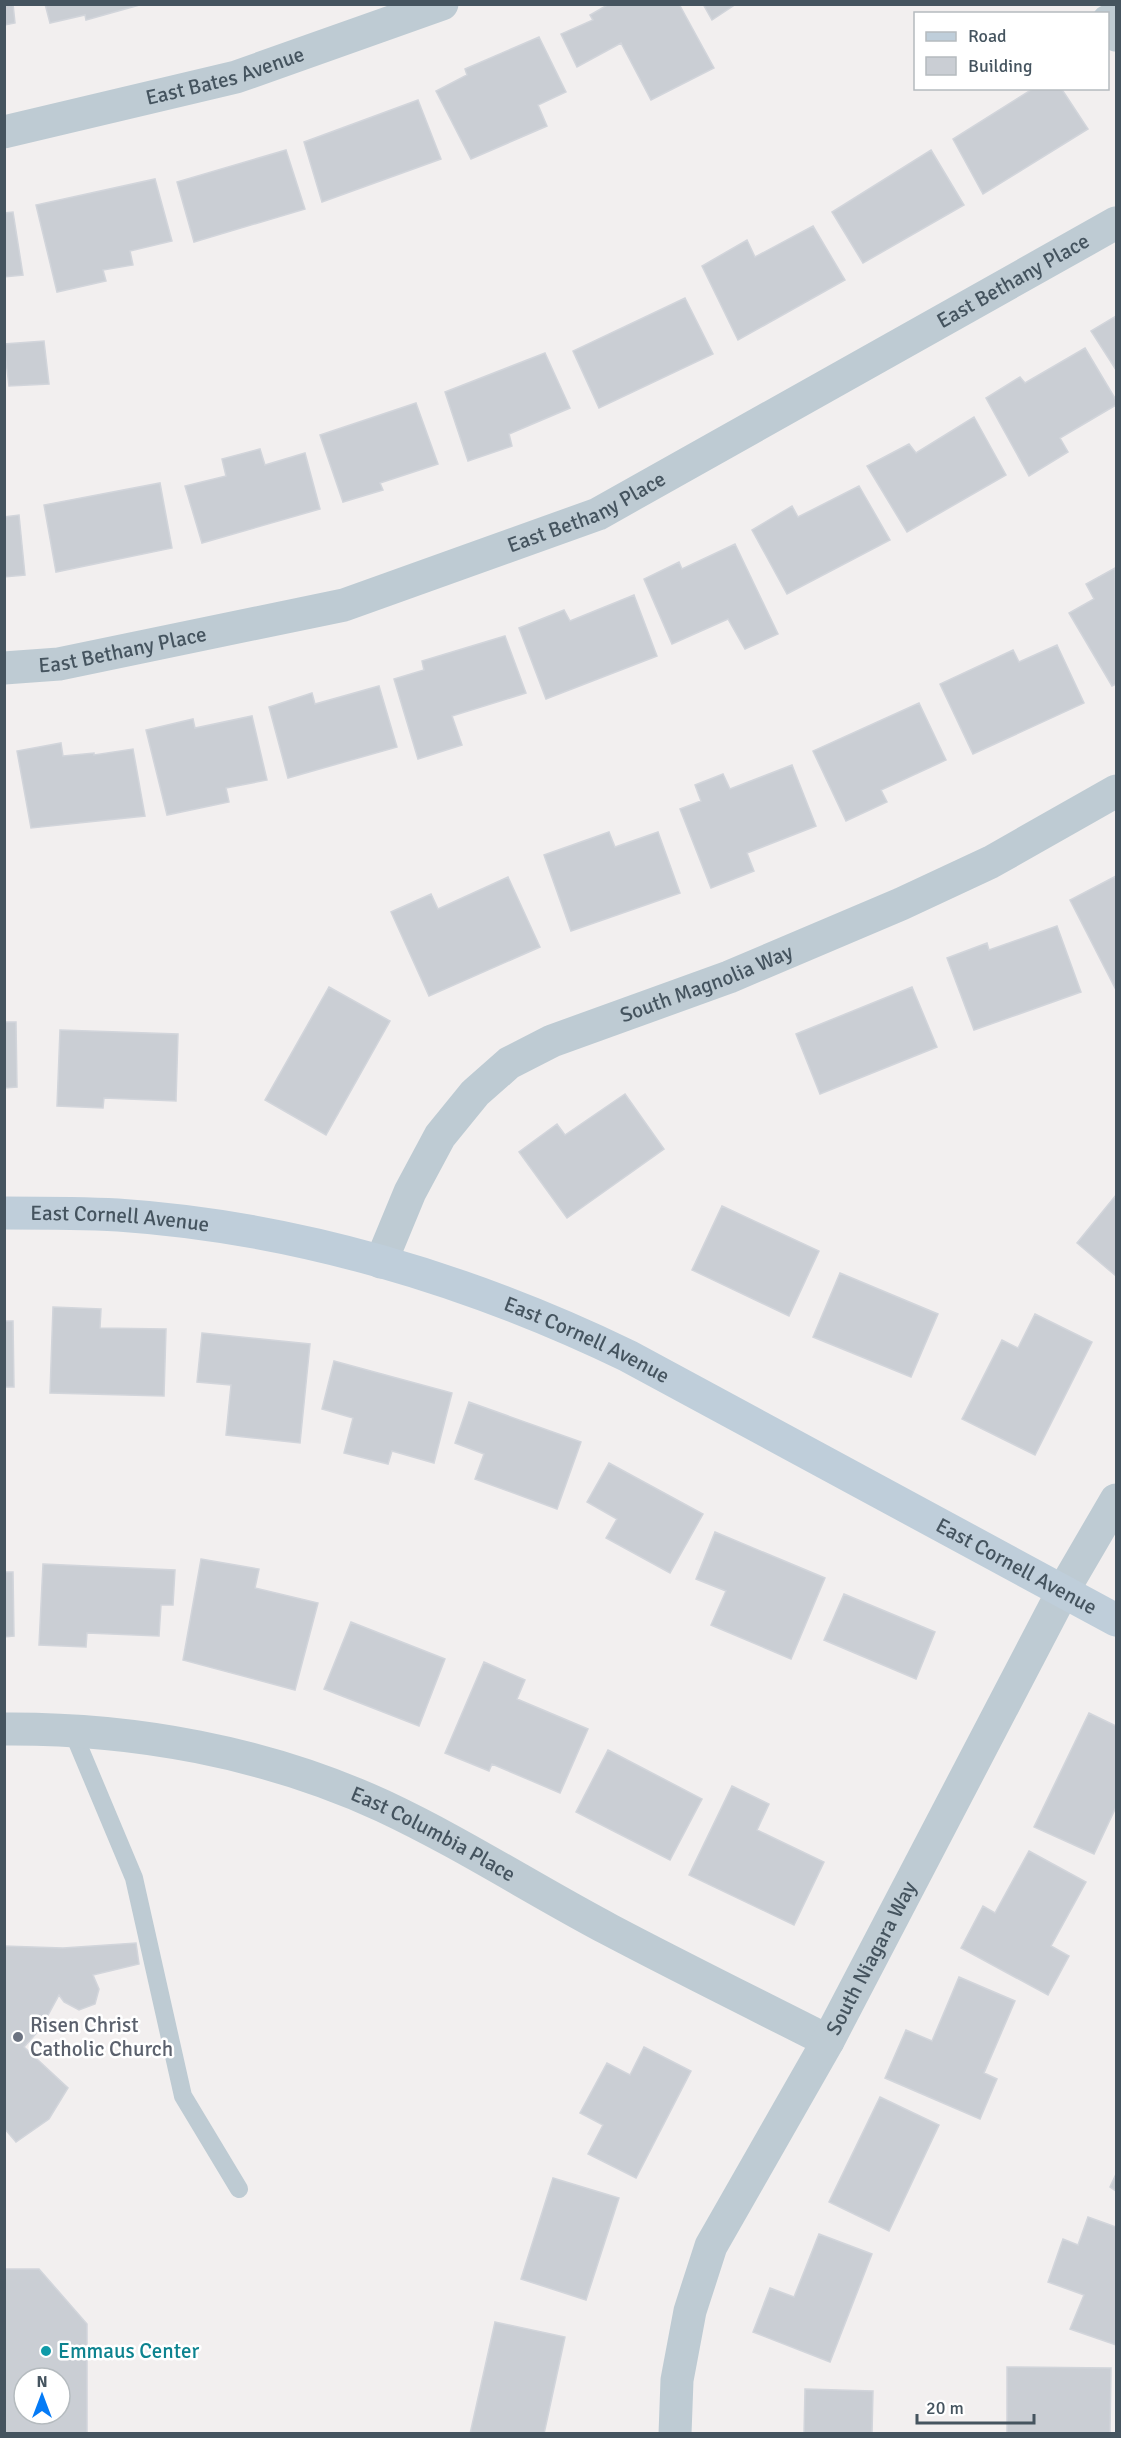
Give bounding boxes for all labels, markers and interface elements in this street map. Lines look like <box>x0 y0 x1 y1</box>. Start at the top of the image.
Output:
legend <box>914 12 1109 90</box>
text: Road <box>968 25 1007 47</box>
street label: East Bates Avenue <box>143 41 308 111</box>
text: Building <box>968 55 1032 77</box>
street label: East Bethany Place <box>932 228 1094 334</box>
street label: East Bethany Place <box>504 466 670 558</box>
street label: East Bethany Place <box>38 621 209 678</box>
street label: South Magnolia Way <box>616 938 797 1028</box>
street label: East Cornell Avenue <box>30 1200 211 1238</box>
street label: East Cornell Avenue <box>500 1291 674 1389</box>
street label: East Cornell Avenue <box>931 1512 1101 1620</box>
street label: East Columbia Place <box>347 1780 520 1887</box>
street label: South Niagara Way <box>820 1877 922 2040</box>
place label: Risen Christ Catholic Church <box>30 2012 173 2062</box>
marker: Risen Christ Catholic Church <box>11 2030 25 2044</box>
place label: Emmaus Center <box>58 2338 199 2364</box>
marker: Emmaus Center <box>39 2344 53 2358</box>
north arrow <box>12 2366 72 2426</box>
text: N <box>36 2372 48 2392</box>
scale bar <box>917 2387 1034 2425</box>
text: 20 m <box>926 2397 964 2419</box>

